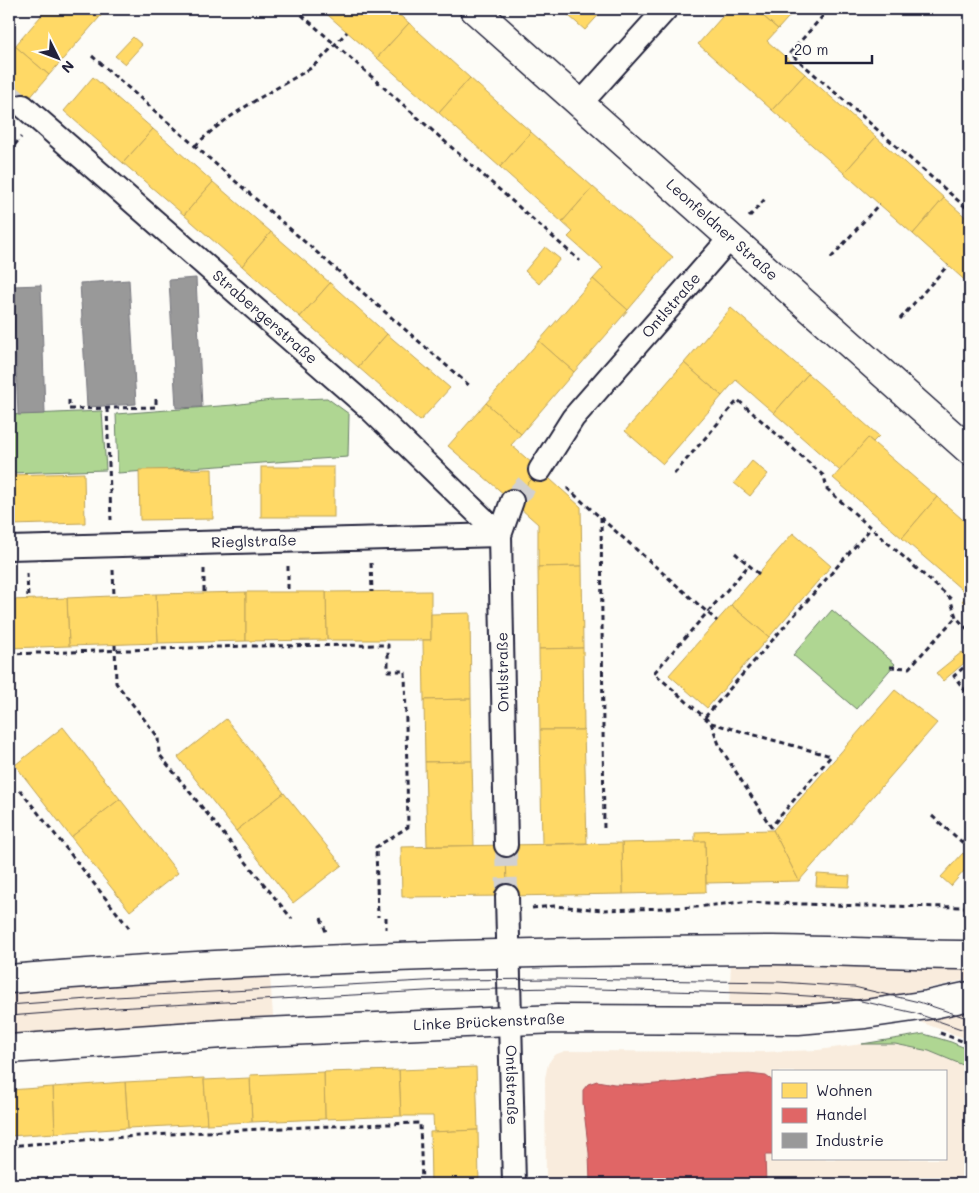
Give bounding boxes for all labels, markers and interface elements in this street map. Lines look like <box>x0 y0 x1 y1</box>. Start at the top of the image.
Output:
north arrow <box>32 32 82 82</box>
scale bar <box>786 32 873 64</box>
text: 20 m <box>794 39 828 59</box>
text: N <box>57 57 79 77</box>
street label: Leonfeldner Straße <box>662 174 783 284</box>
street label: Strabergerstraße <box>209 265 322 368</box>
street label: Ontlstraße <box>637 268 704 342</box>
street label: Rieglstraße <box>211 529 297 552</box>
street label: Ontlstraße <box>491 632 513 712</box>
street label: Linke Brückenstraße <box>413 1008 565 1034</box>
street label: Ontlstraße <box>502 1045 524 1125</box>
legend <box>772 1070 946 1160</box>
text: Wohnen <box>816 1080 872 1100</box>
text: Handel <box>816 1104 867 1124</box>
text: Industrie <box>816 1130 884 1150</box>

